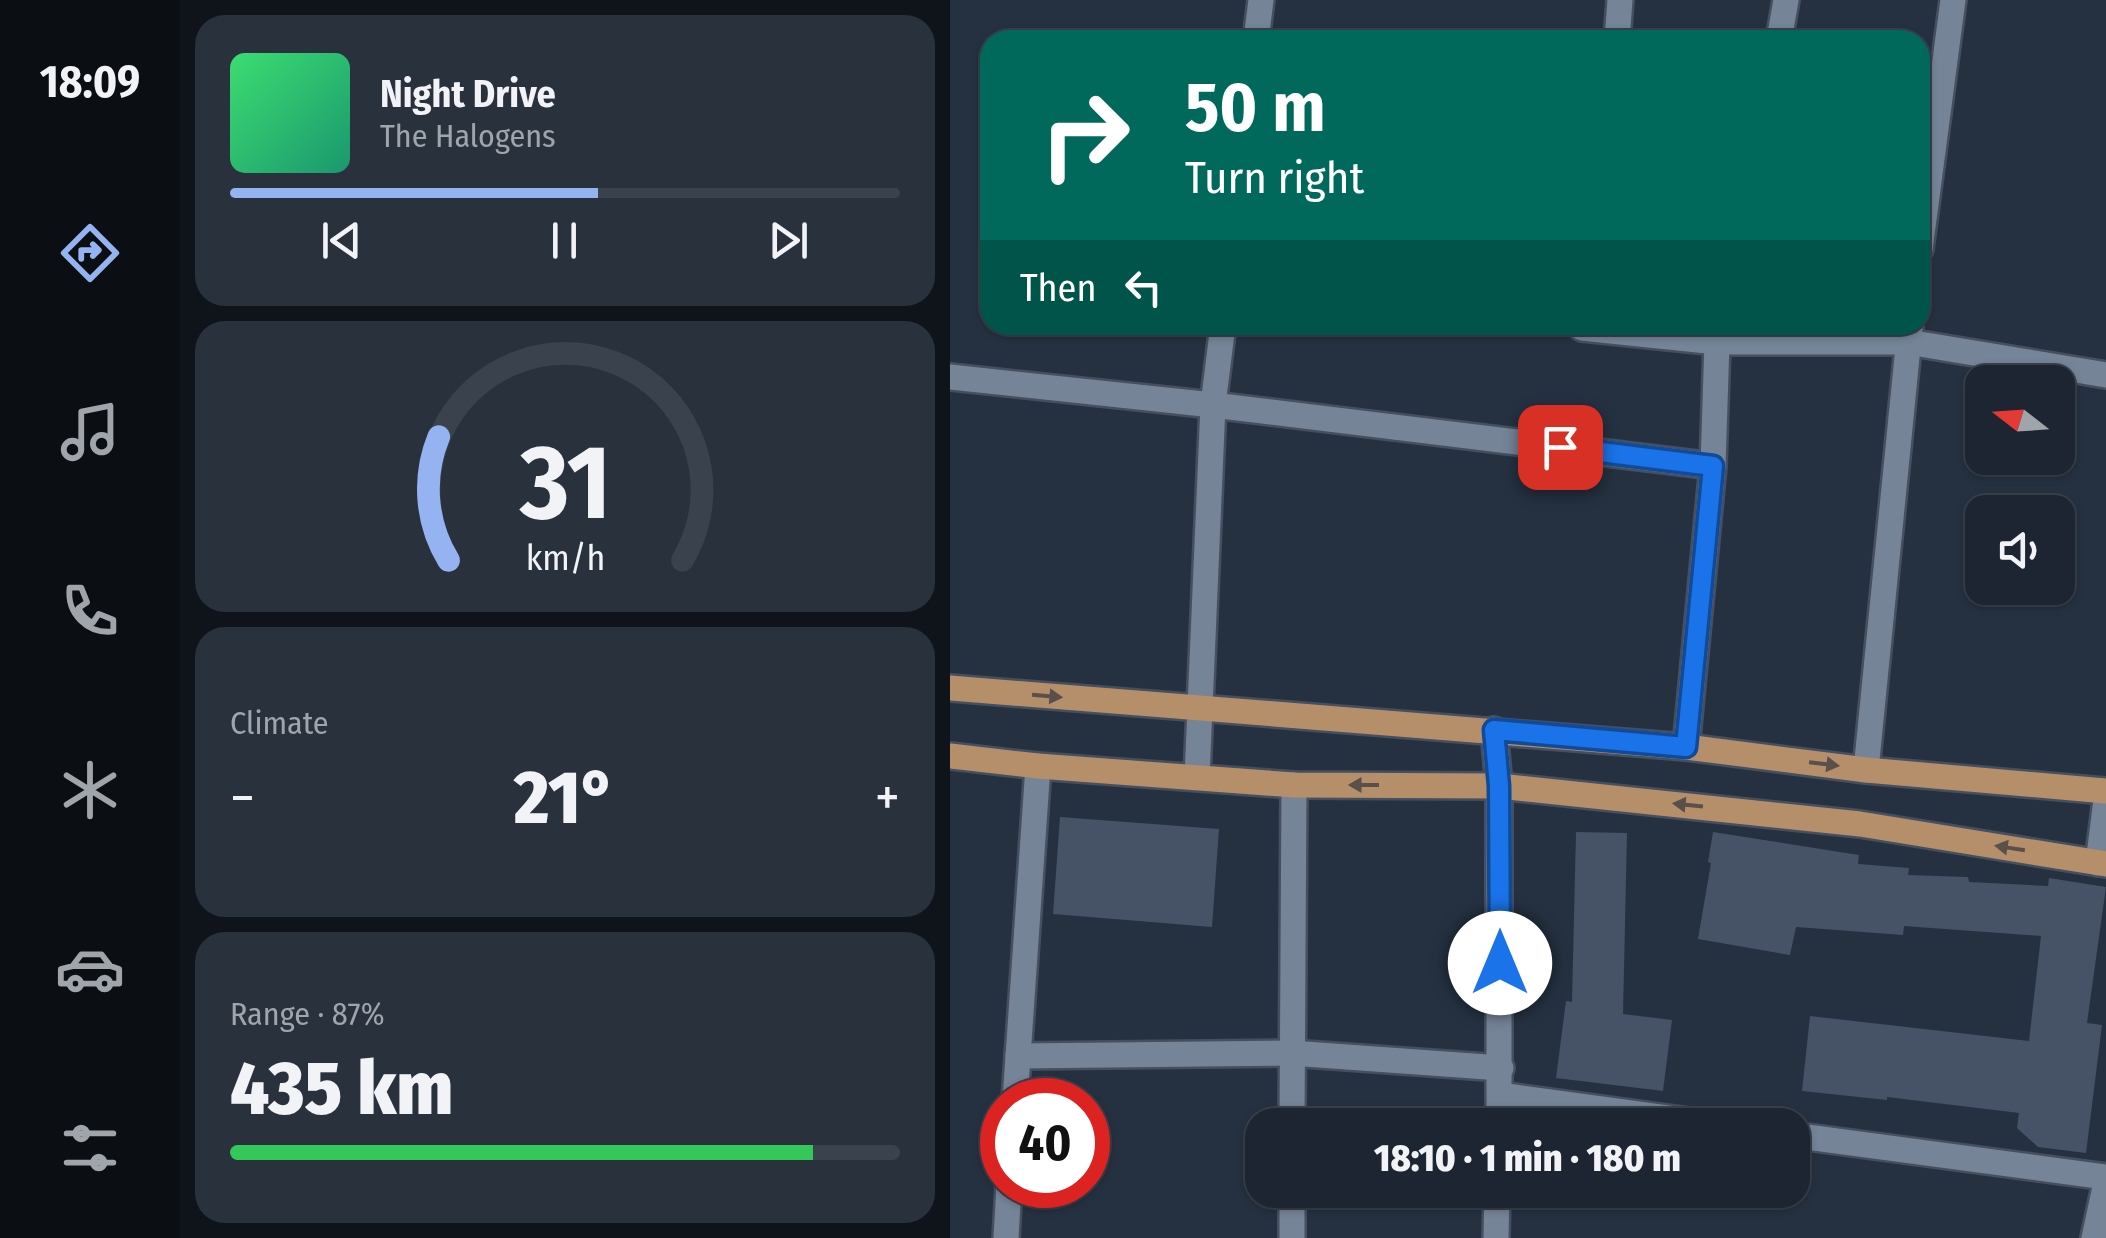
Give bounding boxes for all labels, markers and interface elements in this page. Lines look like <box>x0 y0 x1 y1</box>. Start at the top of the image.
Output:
text: 18:09 <box>40 55 140 109</box>
text: 50 m <box>1185 66 1326 150</box>
icon: right <box>1020 70 1150 200</box>
text: Night Drive <box>380 71 556 117</box>
text: The Halogens <box>380 117 556 155</box>
text: Turn right <box>1185 151 1364 205</box>
icon: previous <box>314 213 369 268</box>
icon: pause <box>537 213 592 268</box>
icon: next <box>761 213 816 268</box>
icon: directions <box>55 218 125 288</box>
icon: left <box>1116 260 1171 315</box>
text: Then <box>1020 265 1096 311</box>
north arrow <box>1965 365 2075 475</box>
map controls <box>1965 365 2075 605</box>
icon: music <box>55 397 125 467</box>
pin <box>1518 405 1603 490</box>
icon: arrive <box>1533 420 1588 475</box>
text: 31 <box>518 421 611 546</box>
button: sound <box>1965 495 2075 605</box>
text: km/h <box>525 537 605 579</box>
icon: phone <box>55 576 125 646</box>
one-way arrow <box>1032 689 1064 705</box>
text: Climate <box>230 704 329 742</box>
text: 21° <box>514 753 616 843</box>
icon: climate <box>55 755 125 825</box>
one-way arrow <box>1809 757 1840 773</box>
text: − <box>230 765 255 831</box>
text: + <box>875 765 900 831</box>
one-way arrow <box>1347 777 1379 793</box>
one-way arrow <box>1671 796 1703 812</box>
one-way arrow <box>1993 840 2025 856</box>
position arrow <box>1448 911 1552 1015</box>
icon: car <box>55 934 125 1004</box>
text: Range · 87% <box>230 995 385 1033</box>
text: 435 km <box>230 1044 453 1134</box>
speed limit sign: 40 <box>980 1078 1110 1208</box>
icon: filters <box>55 1113 125 1183</box>
text: 18:10 · 1 min · 180 m <box>1374 1135 1681 1181</box>

